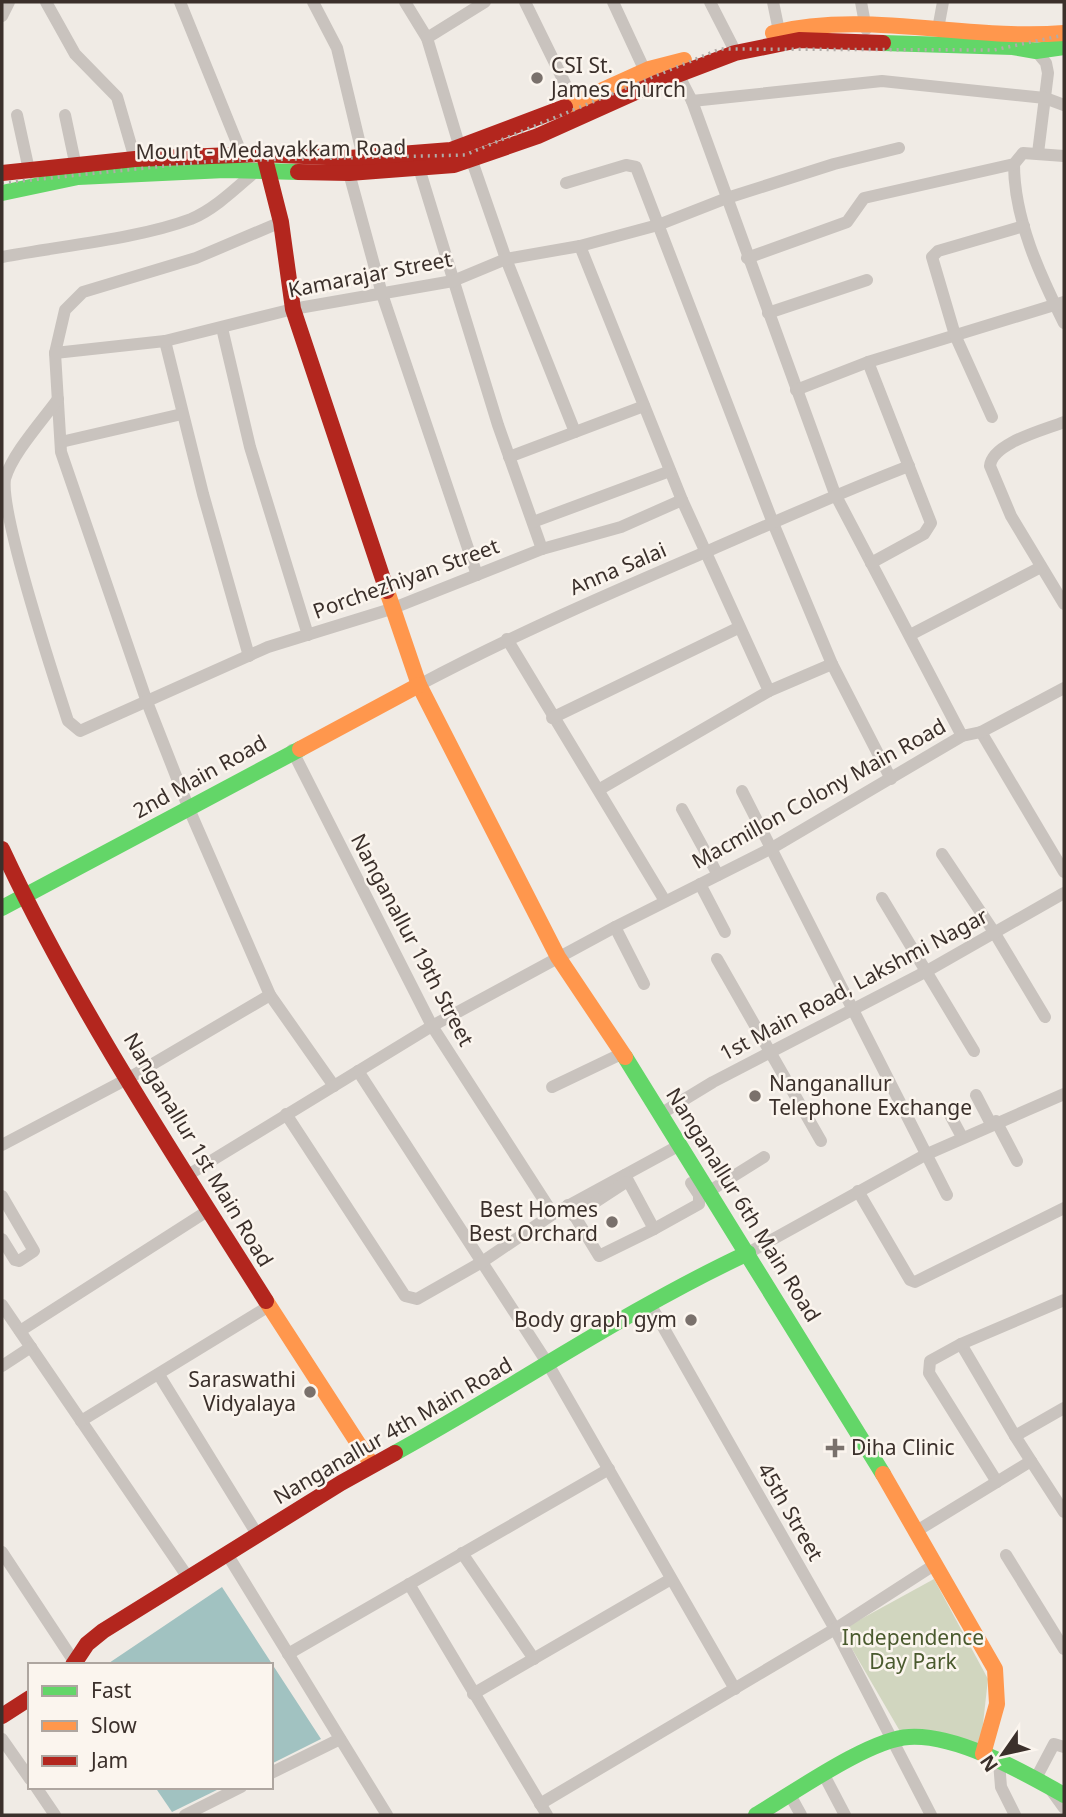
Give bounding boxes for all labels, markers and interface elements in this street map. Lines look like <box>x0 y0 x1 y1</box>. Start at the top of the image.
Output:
place label: CSI St. James Church <box>549 51 686 103</box>
marker: CSI St. James Church <box>529 70 545 86</box>
street label: Mount - Medavakkam Road <box>135 133 407 165</box>
street label: Kamarajar Street <box>286 244 454 304</box>
street label: Porchezhiyan Street <box>309 531 503 625</box>
street label: Anna Salai <box>565 535 670 601</box>
street label: Macmillon Colony Main Road <box>687 711 951 875</box>
street label: 2nd Main Road <box>128 728 271 824</box>
street label: Nanganallur 19th Street <box>345 828 481 1051</box>
street label: 1st Main Road, Lakshmi Nagar <box>715 901 993 1067</box>
street label: Nanganallur 1st Main Road <box>118 1027 280 1272</box>
place label: Nanganallur Telephone Exchange <box>769 1069 972 1121</box>
street label: Nanganallur 6th Main Road <box>660 1082 828 1327</box>
marker: Nanganallur Telephone Exchange <box>747 1088 763 1104</box>
place label: Best Homes Best Orchard <box>469 1195 598 1247</box>
marker: Best Homes Best Orchard <box>604 1214 620 1230</box>
place label: Body graph gym <box>514 1305 677 1333</box>
marker: Body graph gym <box>683 1312 699 1328</box>
street label: Nanganallur 4th Main Road <box>268 1350 517 1510</box>
place label: Saraswathi Vidyalaya <box>188 1365 296 1417</box>
marker: Saraswathi Vidyalaya <box>302 1384 318 1400</box>
place label: Diha Clinic <box>851 1433 955 1461</box>
marker: Diha Clinic <box>825 1438 845 1458</box>
street label: 45th Street <box>752 1457 830 1566</box>
park label: Independence Day Park <box>842 1623 984 1675</box>
legend <box>28 1663 273 1789</box>
text: Fast <box>91 1676 132 1704</box>
text: Slow <box>91 1711 137 1739</box>
north arrow <box>968 1719 1038 1789</box>
text: Jam <box>89 1746 128 1774</box>
text: N <box>974 1750 1004 1777</box>

